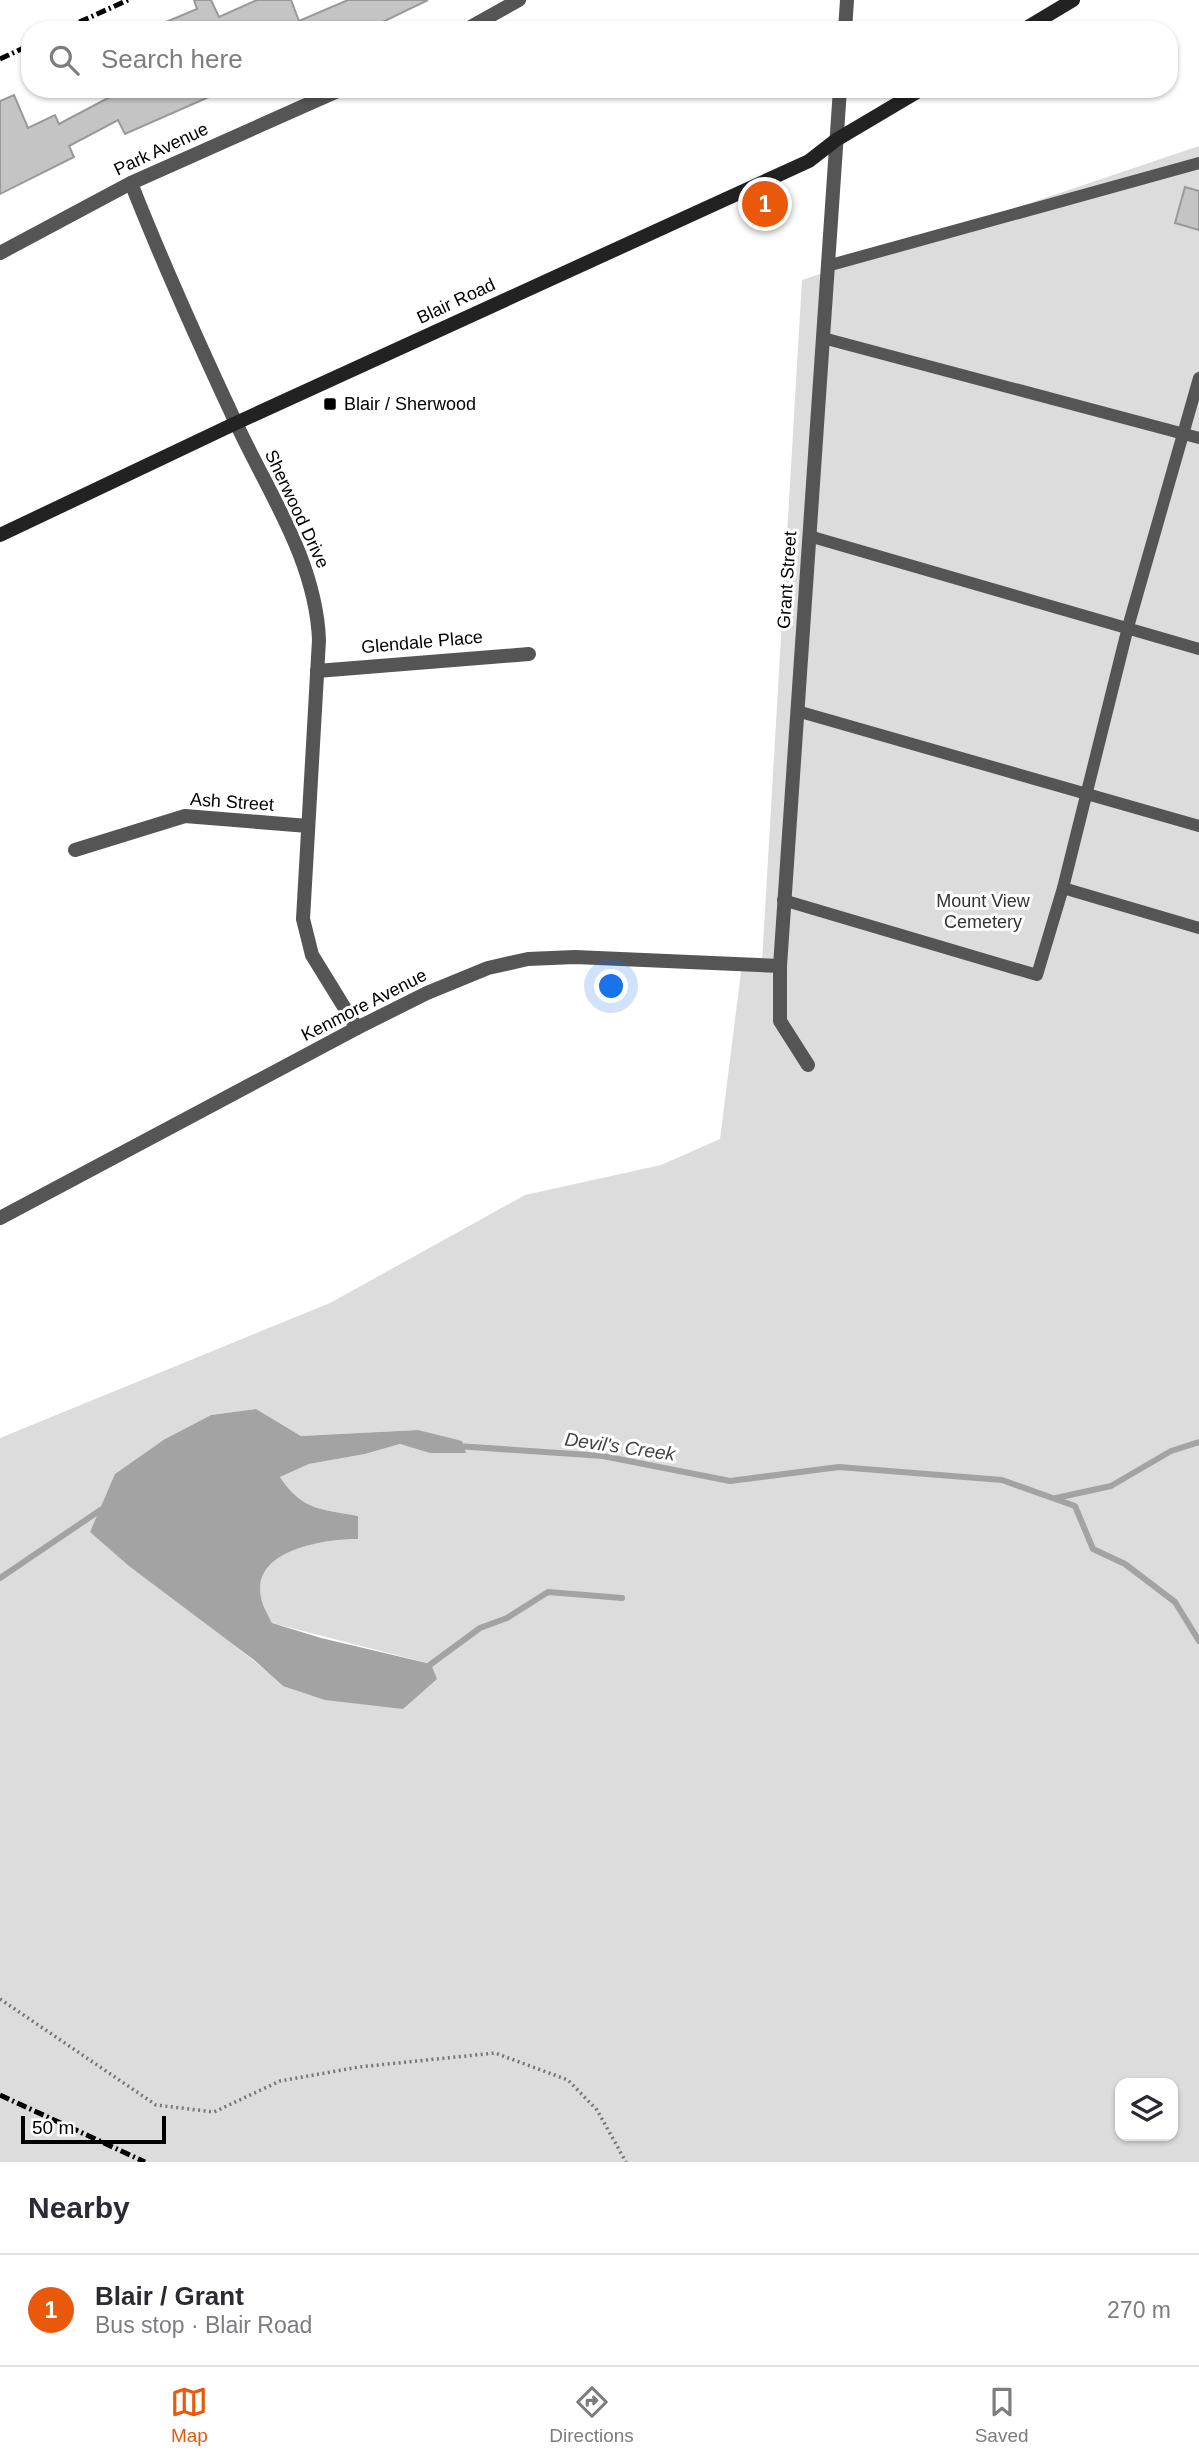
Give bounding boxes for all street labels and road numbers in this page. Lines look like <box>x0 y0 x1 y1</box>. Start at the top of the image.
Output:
street label: Park Avenue <box>111 118 211 180</box>
street label: Blair Road <box>414 274 498 328</box>
street label: Sherwood Drive <box>261 447 333 571</box>
street label: Grant Street <box>774 530 800 630</box>
street label: Glendale Place <box>360 627 484 657</box>
street label: Ash Street <box>189 789 275 815</box>
street label: Kenmore Avenue <box>298 965 430 1045</box>

